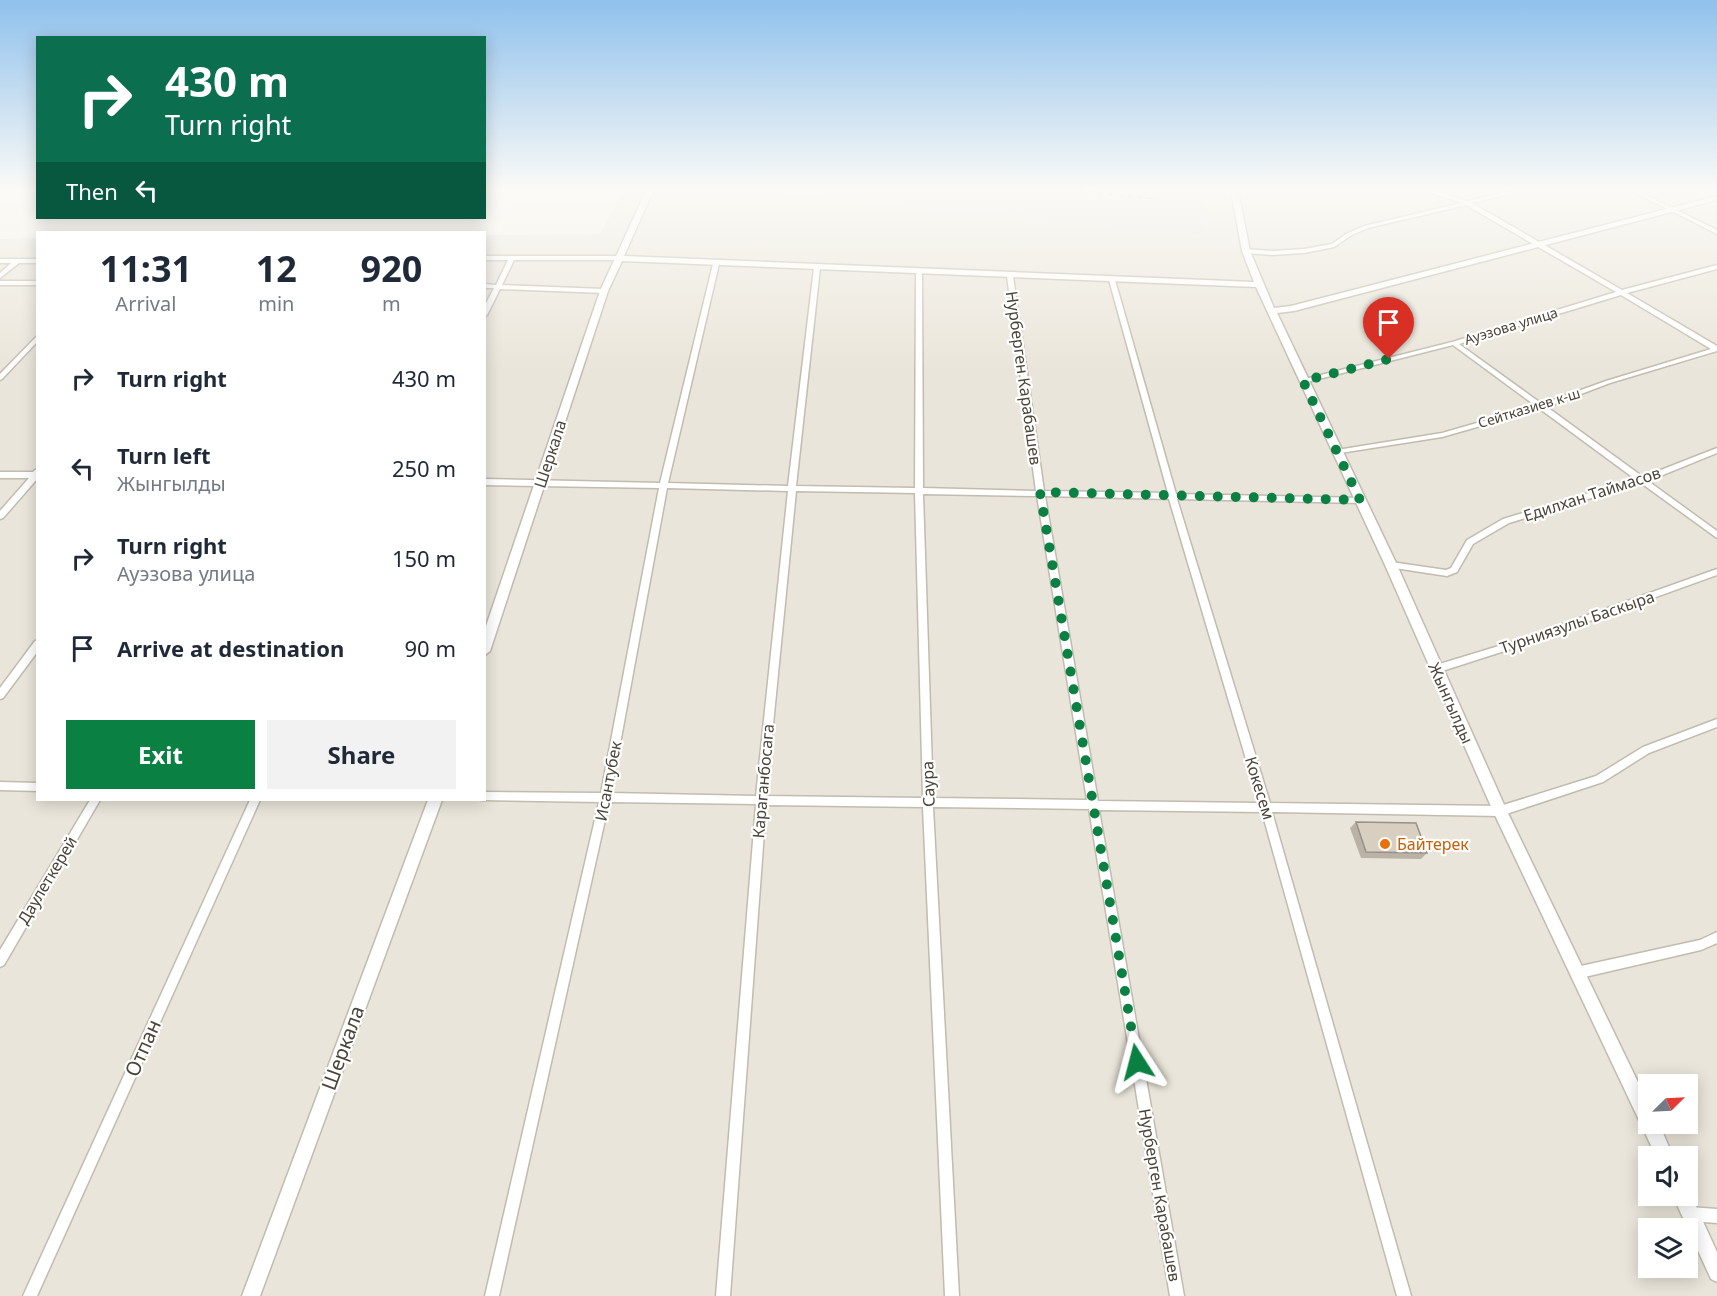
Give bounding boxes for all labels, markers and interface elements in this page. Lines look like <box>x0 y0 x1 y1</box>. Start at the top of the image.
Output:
text: 430 m <box>165 52 289 109</box>
icon: right <box>66 60 144 138</box>
text: Turn right <box>165 106 291 143</box>
icon: left <box>130 174 163 207</box>
text: Then <box>66 176 118 206</box>
text: 11:31 <box>100 244 192 293</box>
text: 12 <box>256 244 297 293</box>
text: 920 <box>361 244 422 293</box>
text: Arrival <box>115 290 176 317</box>
text: min <box>258 290 294 317</box>
text: m <box>382 290 401 317</box>
street label: Нурберген Карабашев <box>1001 290 1047 466</box>
pin <box>1363 297 1414 359</box>
street label: Ауэзова улица <box>1462 302 1560 349</box>
icon: arrive <box>1372 306 1405 339</box>
icon: right <box>66 362 99 395</box>
text: Turn right <box>117 363 227 393</box>
text: 430 m <box>392 363 456 393</box>
street label: Сейтказиев к-ш <box>1475 383 1582 432</box>
street label: Шеркала <box>529 417 571 491</box>
text: Turn left <box>117 440 211 470</box>
icon: left <box>66 452 99 485</box>
text: 250 m <box>392 453 456 483</box>
street label: Едилхан Таймасов <box>1521 461 1663 527</box>
text: Жынгылды <box>117 470 226 497</box>
text: Turn right <box>117 530 227 560</box>
icon: right <box>66 542 99 575</box>
text: 150 m <box>392 543 456 573</box>
text: Ауэзова улица <box>117 560 255 587</box>
street label: Турниязулы Баскыра <box>1497 585 1657 659</box>
icon: arrive <box>66 632 99 665</box>
text: Arrive at destination <box>117 633 344 663</box>
text: 90 m <box>405 633 456 663</box>
street label: Жынгылды <box>1423 659 1479 747</box>
button: Exit <box>66 720 255 789</box>
button: Share <box>267 720 456 789</box>
street label: Караганбосага <box>747 723 779 839</box>
street label: Исантубек <box>589 739 627 823</box>
street label: Кокесем <box>1240 754 1280 822</box>
street label: Саура <box>916 761 940 807</box>
street label: Даулеткерей <box>12 832 82 928</box>
place label: Байтерек <box>1397 833 1469 855</box>
marker: Байтерек <box>1378 837 1392 851</box>
street label: Шеркала <box>315 1002 370 1094</box>
street label: Отпан <box>118 1015 167 1081</box>
position arrow <box>1105 1030 1169 1094</box>
north arrow <box>1638 1074 1698 1134</box>
map controls <box>1638 1074 1698 1278</box>
street label: Нурберген Карабашев <box>1134 1107 1186 1283</box>
button: sound <box>1638 1146 1698 1206</box>
button: layers <box>1638 1218 1698 1278</box>

